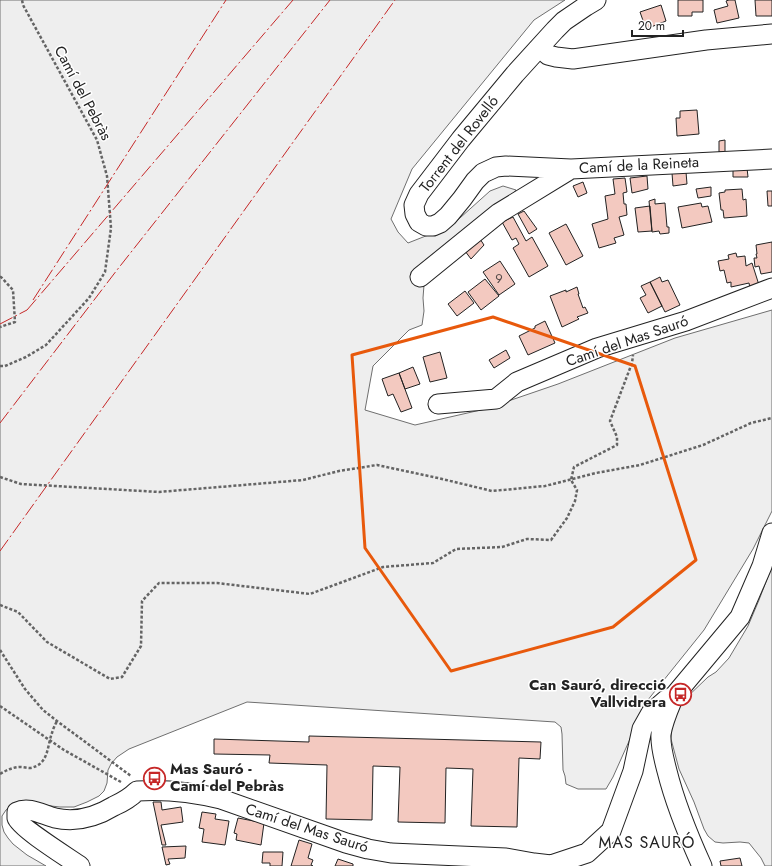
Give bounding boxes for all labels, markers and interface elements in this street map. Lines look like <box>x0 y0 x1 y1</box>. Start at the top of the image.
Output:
scale bar <box>632 12 683 38</box>
text: 20 m <box>638 17 665 35</box>
street label: Camí del Pebràs <box>49 42 117 144</box>
street label: Torrent del Rovelló <box>414 91 504 197</box>
street label: Camí de la Reineta <box>579 151 699 179</box>
house number: 9 <box>495 269 503 288</box>
street label: Camí del Mas Sauró <box>563 310 691 372</box>
place label: Can Sauró, direcció Vallvidrera <box>529 674 666 713</box>
bus stop icon: Can Sauró, direcció Vallvidrera <box>668 681 694 707</box>
place label: Mas Sauró - Camí del Pebràs <box>170 758 284 797</box>
bus stop icon: Mas Sauró - Camí del Pebràs <box>142 765 168 791</box>
street label: Camí del Mas Sauró <box>243 798 371 858</box>
district label: MAS SAURÓ <box>598 831 696 854</box>

